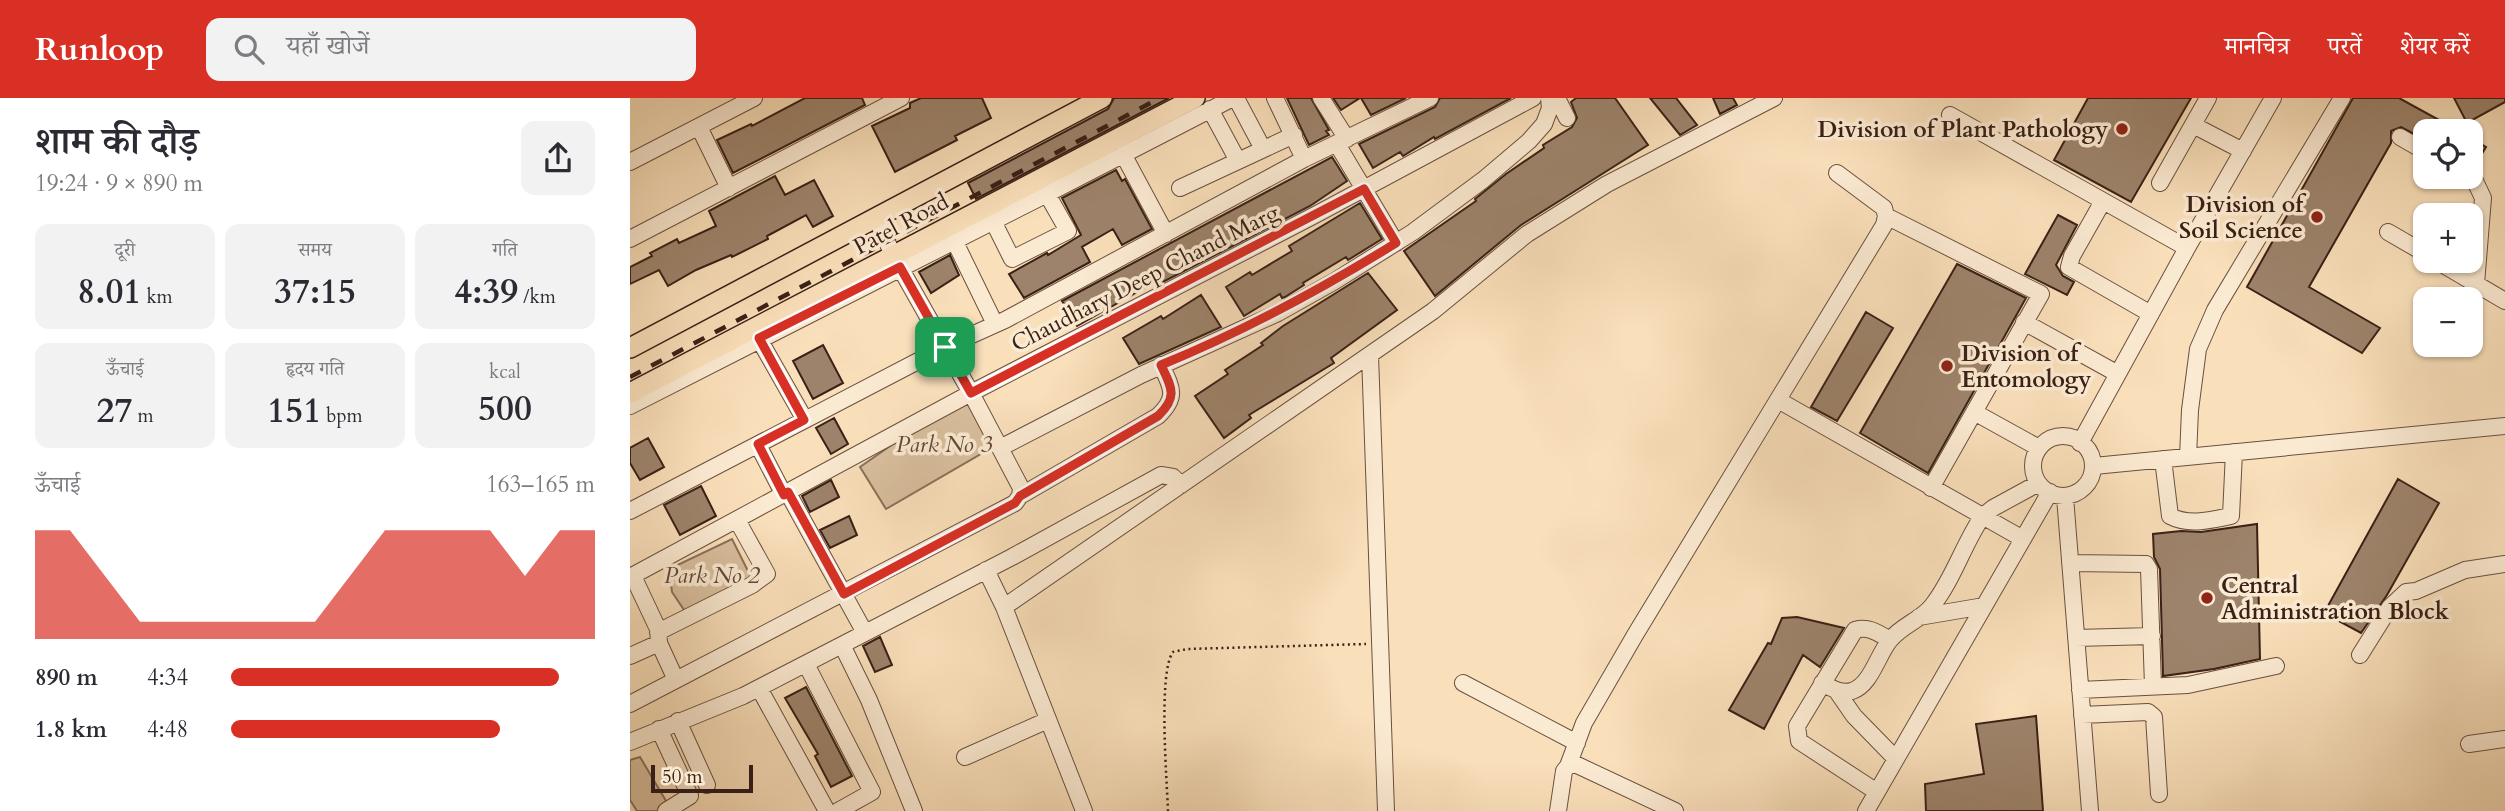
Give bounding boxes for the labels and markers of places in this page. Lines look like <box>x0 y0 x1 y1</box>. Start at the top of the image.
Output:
place label: Division of Plant Pathology <box>1817 114 2108 145</box>
marker: Division of Plant Pathology <box>2114 121 2130 137</box>
place label: Division of Soil Science <box>2179 189 2307 246</box>
marker: Division of Soil Science <box>2309 209 2325 225</box>
pin <box>915 317 975 377</box>
place label: Division of Entomology <box>1961 338 2091 395</box>
marker: Division of Entomology <box>1939 358 1955 374</box>
place label: Central Administration Block <box>2221 570 2450 627</box>
marker: Central Administration Block <box>2199 590 2215 606</box>

